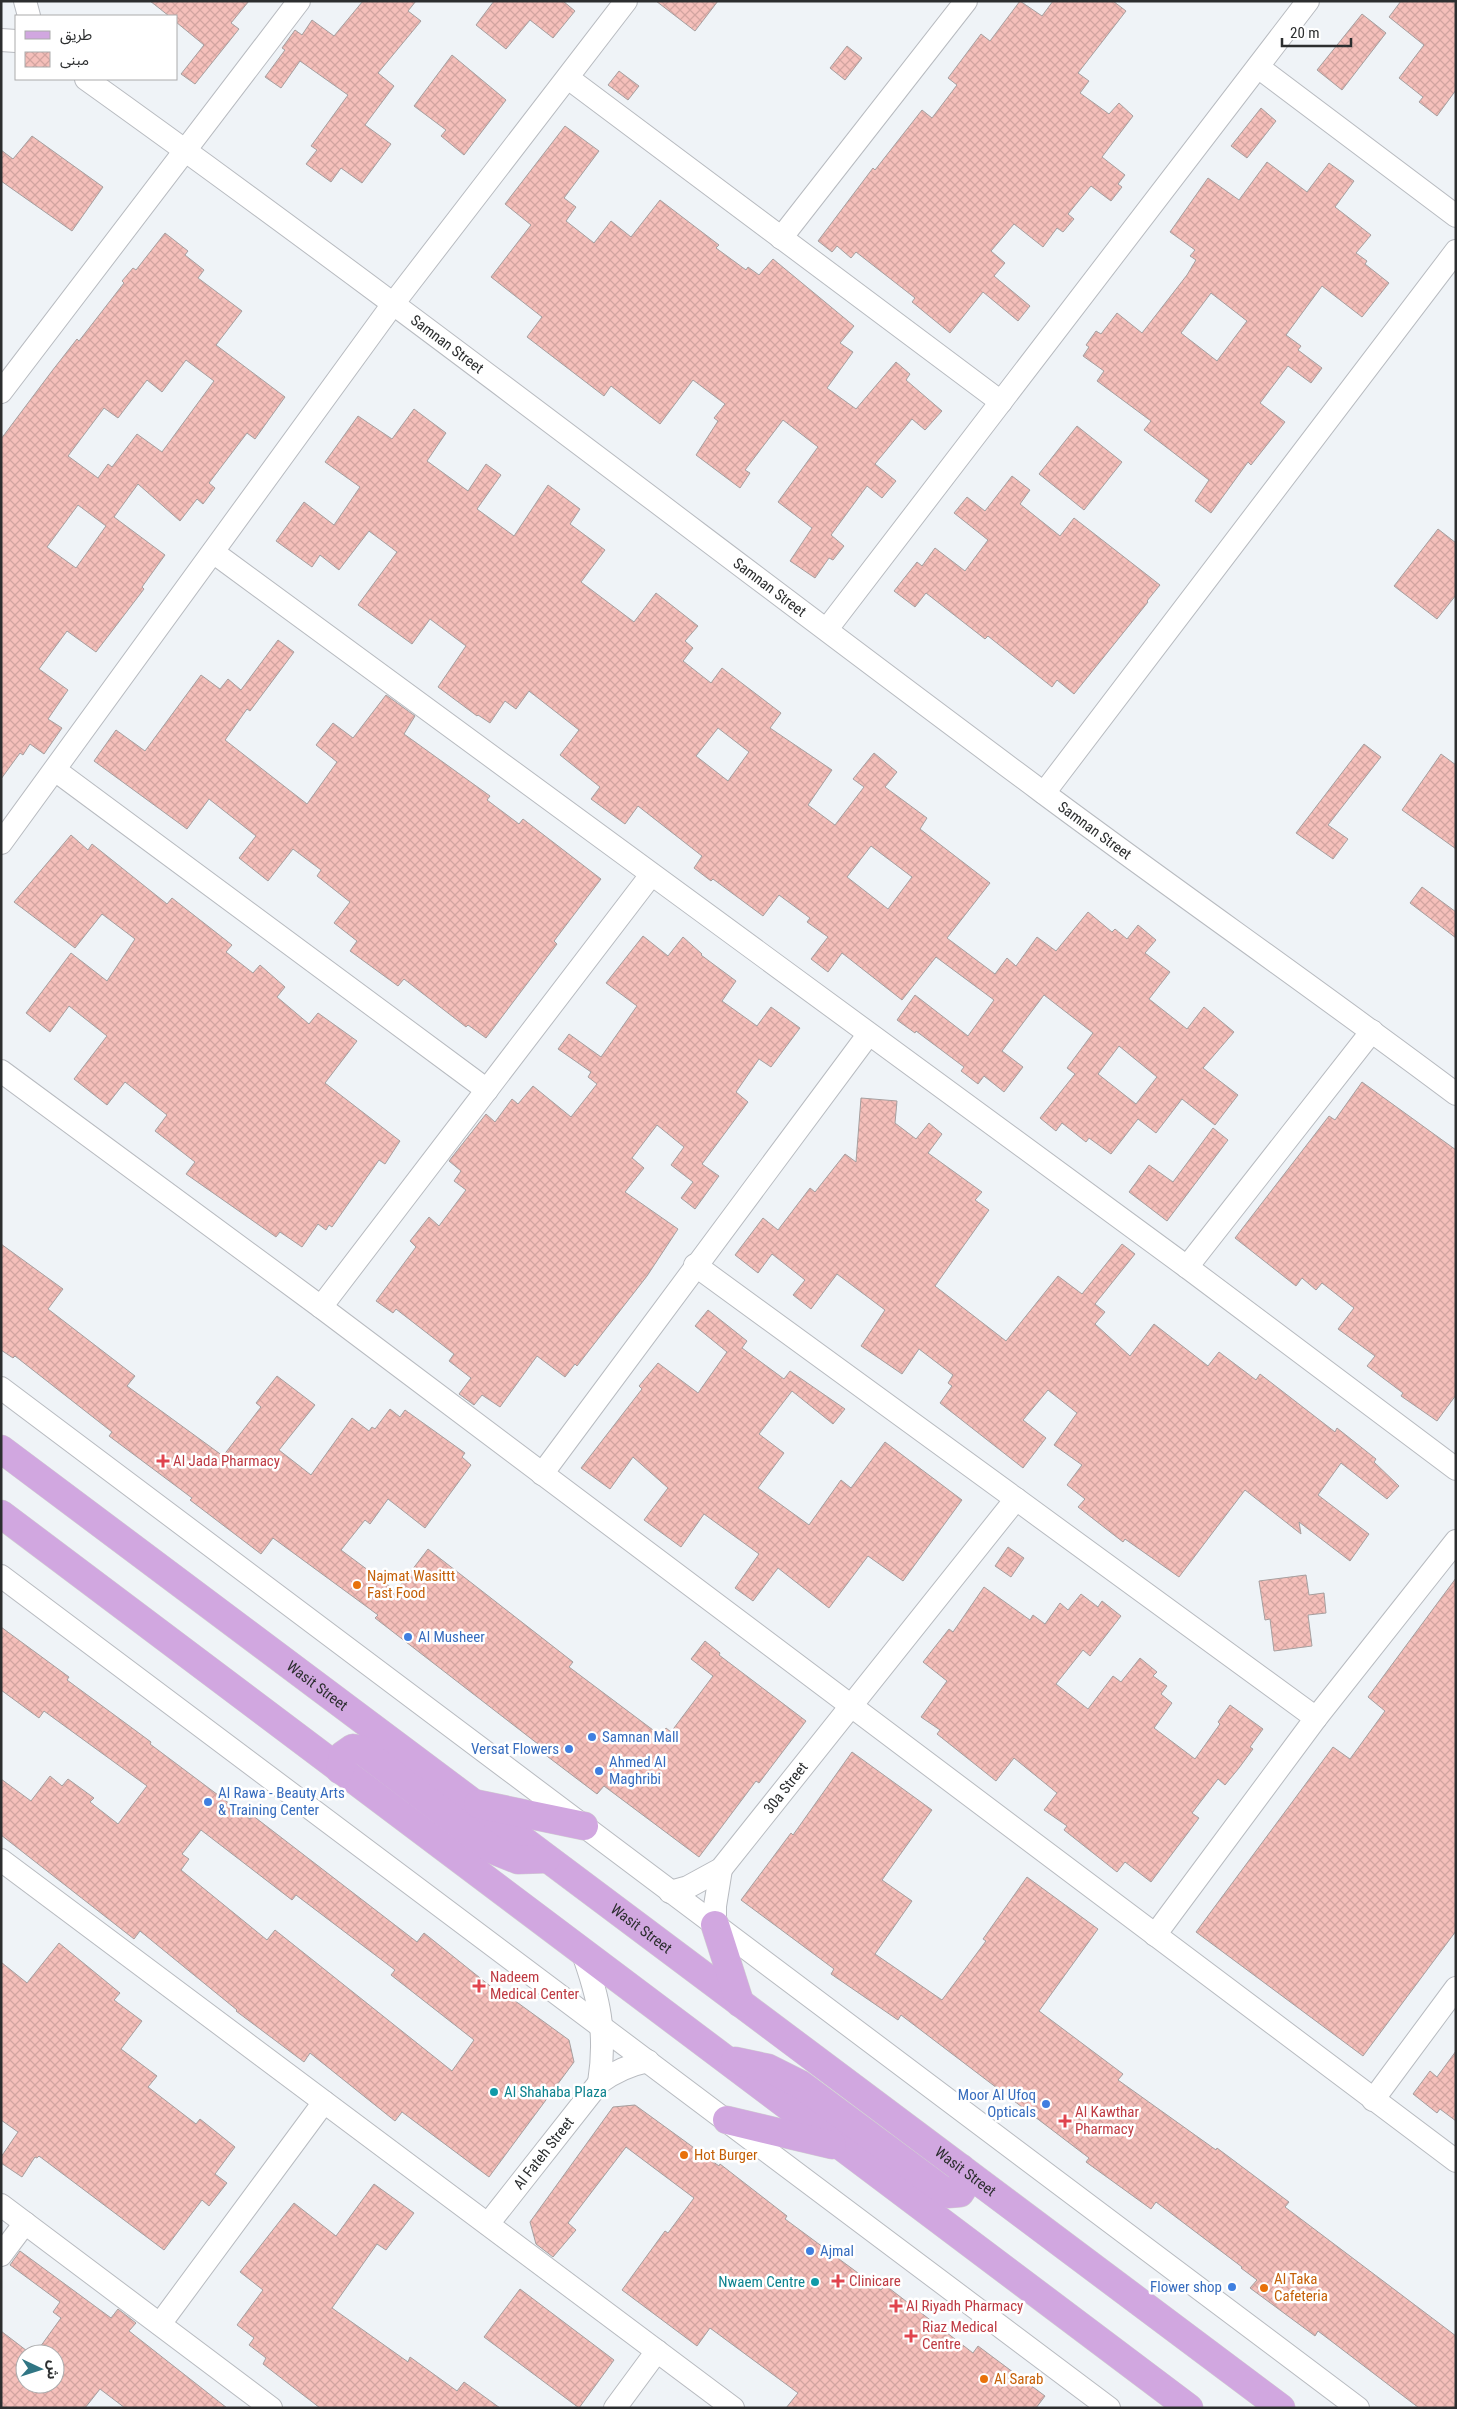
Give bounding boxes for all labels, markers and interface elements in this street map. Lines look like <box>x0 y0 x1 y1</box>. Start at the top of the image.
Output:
legend <box>15 15 178 80</box>
scale bar <box>1282 15 1351 47</box>
text: 20 m <box>1290 24 1320 42</box>
text: طريق <box>60 26 92 45</box>
text: مبنى <box>60 51 89 69</box>
street label: Samnan Street <box>407 311 487 377</box>
street label: Samnan Street <box>730 554 810 621</box>
street label: Samnan Street <box>1054 798 1135 863</box>
place label: Al Jada Pharmacy <box>173 1452 280 1470</box>
marker: Al Jada Pharmacy <box>157 1455 169 1467</box>
place label: Najmat Wasittt Fast Food <box>367 1567 455 1602</box>
marker: Najmat Wasittt Fast Food <box>351 1579 363 1591</box>
place label: Al Musheer <box>418 1628 485 1646</box>
marker: Al Musheer <box>402 1631 414 1643</box>
street label: Wasit Street <box>283 1657 351 1715</box>
place label: Samnan Mall <box>602 1728 679 1746</box>
marker: Samnan Mall <box>586 1731 598 1743</box>
place label: Versat Flowers <box>471 1740 559 1758</box>
marker: Versat Flowers <box>563 1743 575 1755</box>
place label: Ahmed Al Maghribi <box>609 1753 666 1788</box>
street label: 30a Street <box>760 1759 812 1817</box>
marker: Ahmed Al Maghribi <box>593 1765 605 1777</box>
place label: Al Rawa - Beauty Arts & Training Center <box>218 1784 345 1819</box>
marker: Al Rawa - Beauty Arts & Training Center <box>202 1796 214 1808</box>
street label: Wasit Street <box>607 1900 675 1957</box>
place label: Nadeem Medical Center <box>490 1968 580 2003</box>
marker: Nadeem Medical Center <box>472 1979 486 1993</box>
place label: Al Shahaba Plaza <box>504 2083 607 2101</box>
marker: Al Shahaba Plaza <box>488 2086 500 2098</box>
place label: Moor Al Ufoq Opticals <box>958 2086 1036 2121</box>
marker: Moor Al Ufoq Opticals <box>1040 2098 1052 2110</box>
place label: Al Kawthar Pharmacy <box>1075 2103 1140 2138</box>
street label: Al Fateh Street <box>510 2114 578 2193</box>
marker: Al Kawthar Pharmacy <box>1059 2115 1071 2127</box>
street label: Wasit Street <box>931 2143 999 2200</box>
place label: Hot Burger <box>694 2146 758 2164</box>
marker: Hot Burger <box>678 2149 690 2161</box>
place label: Ajmal <box>820 2242 854 2260</box>
marker: Ajmal <box>804 2245 816 2257</box>
place label: Al Taka Cafeteria <box>1274 2270 1328 2305</box>
place label: Clinicare <box>849 2272 901 2290</box>
place label: Nwaem Centre <box>718 2273 805 2291</box>
marker: Clinicare <box>831 2274 845 2288</box>
marker: Nwaem Centre <box>809 2276 821 2288</box>
place label: Flower shop <box>1150 2278 1222 2296</box>
marker: Flower shop <box>1226 2281 1238 2293</box>
marker: Al Taka Cafeteria <box>1258 2282 1270 2294</box>
place label: Al Riyadh Pharmacy <box>906 2297 1023 2315</box>
marker: Al Riyadh Pharmacy <box>890 2300 902 2312</box>
place label: Riaz Medical Centre <box>922 2318 997 2353</box>
marker: Riaz Medical Centre <box>904 2329 918 2343</box>
north arrow <box>15 2344 65 2394</box>
text: ش <box>44 2360 62 2380</box>
place label: Al Sarab <box>994 2370 1043 2388</box>
marker: Al Sarab <box>978 2373 990 2385</box>

